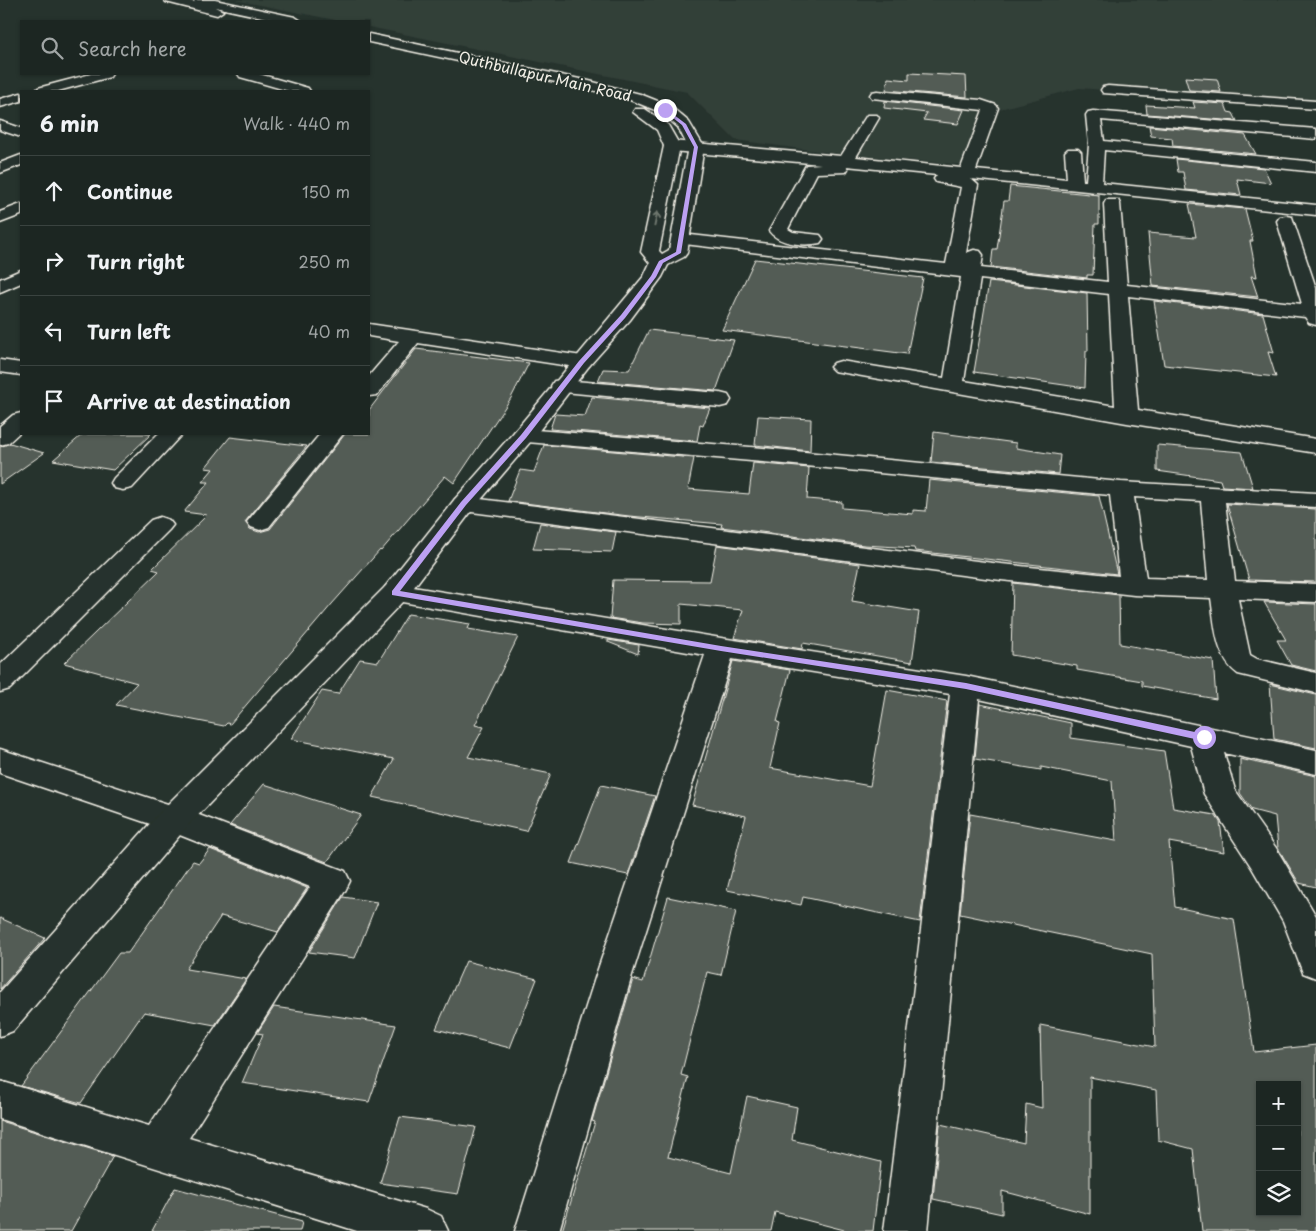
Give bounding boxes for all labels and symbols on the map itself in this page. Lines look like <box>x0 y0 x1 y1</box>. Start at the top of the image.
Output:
street label: Quthbullapur Main Road <box>457 44 634 107</box>
route end <box>654 99 677 122</box>
one-way arrow <box>652 211 662 227</box>
route start <box>1193 726 1216 749</box>

